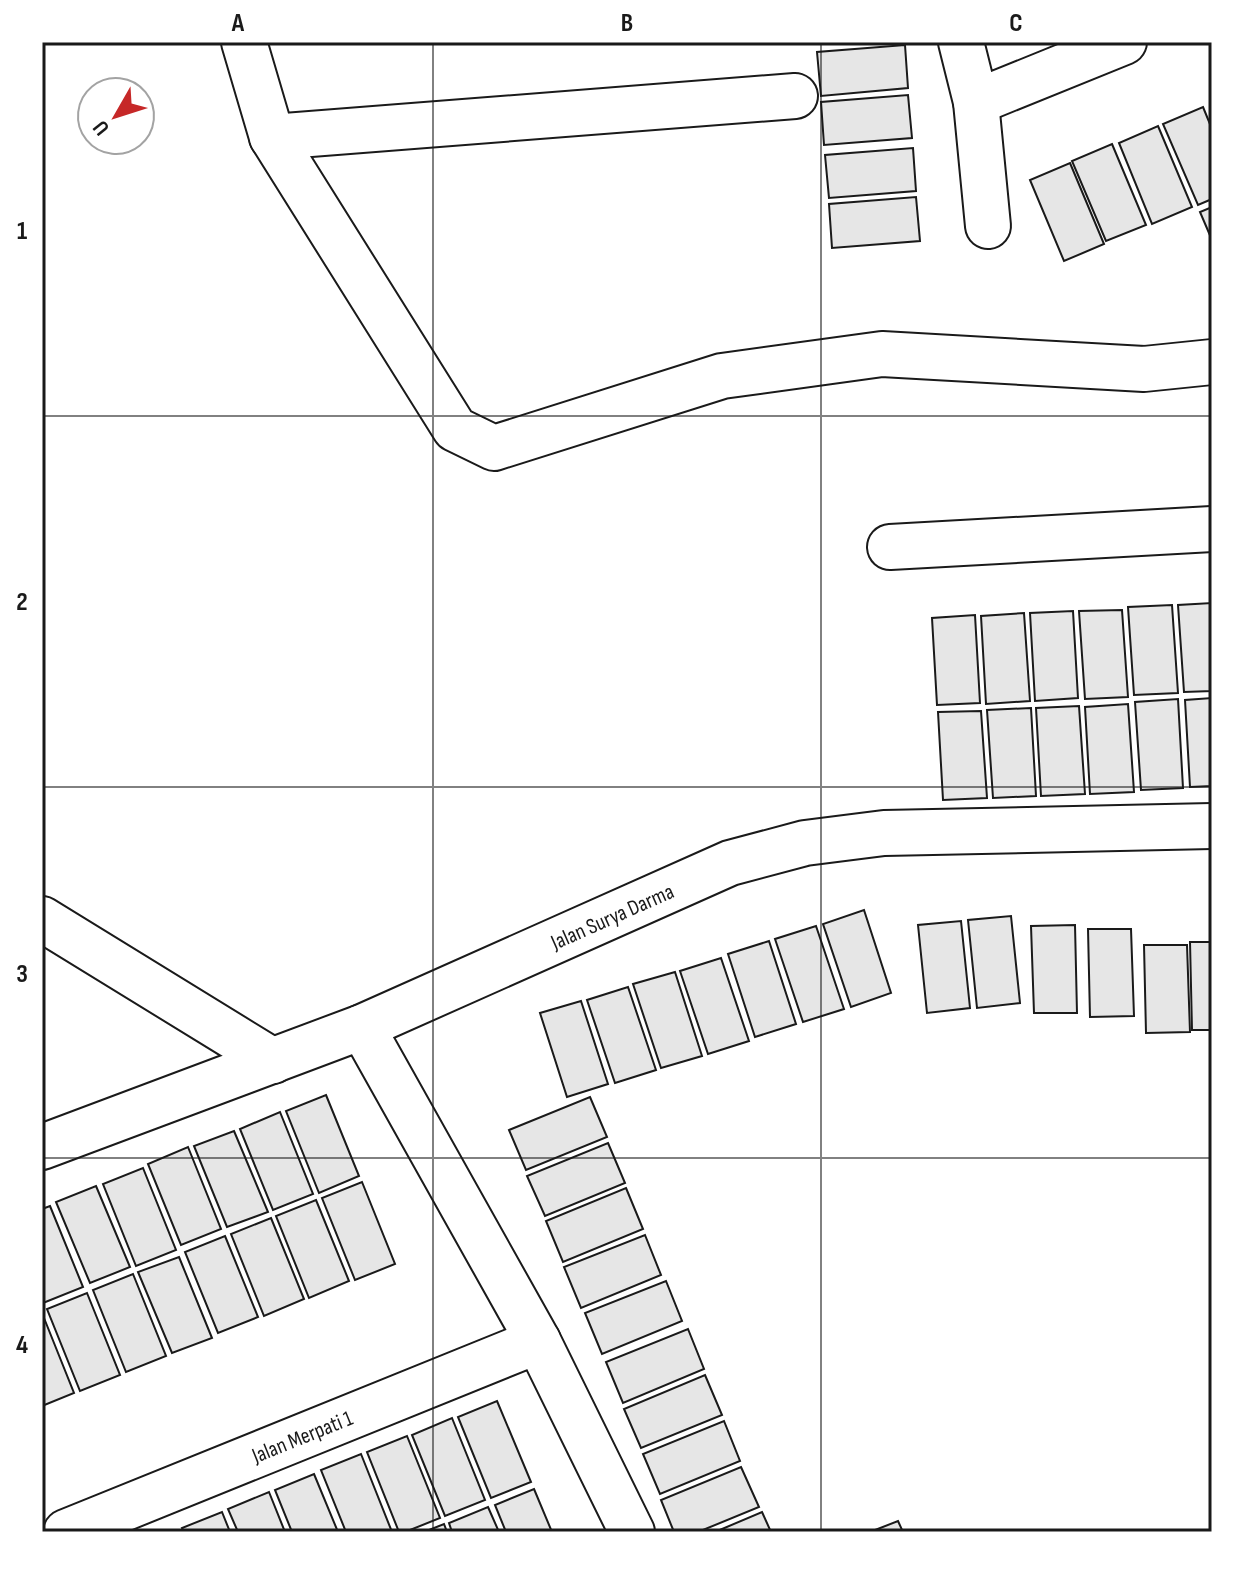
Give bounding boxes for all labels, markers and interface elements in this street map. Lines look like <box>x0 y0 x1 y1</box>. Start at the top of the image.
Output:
text: A <box>231 8 245 39</box>
text: B <box>621 8 633 39</box>
text: C <box>1009 8 1023 39</box>
north arrow <box>76 76 156 156</box>
text: U <box>88 115 116 141</box>
text: 1 <box>17 216 27 247</box>
text: 2 <box>16 587 28 618</box>
street label: Jalan Surya Darma <box>546 878 678 957</box>
text: 3 <box>16 959 28 990</box>
text: 4 <box>16 1330 28 1361</box>
street label: Jalan Merpati 1 <box>247 1405 357 1470</box>

